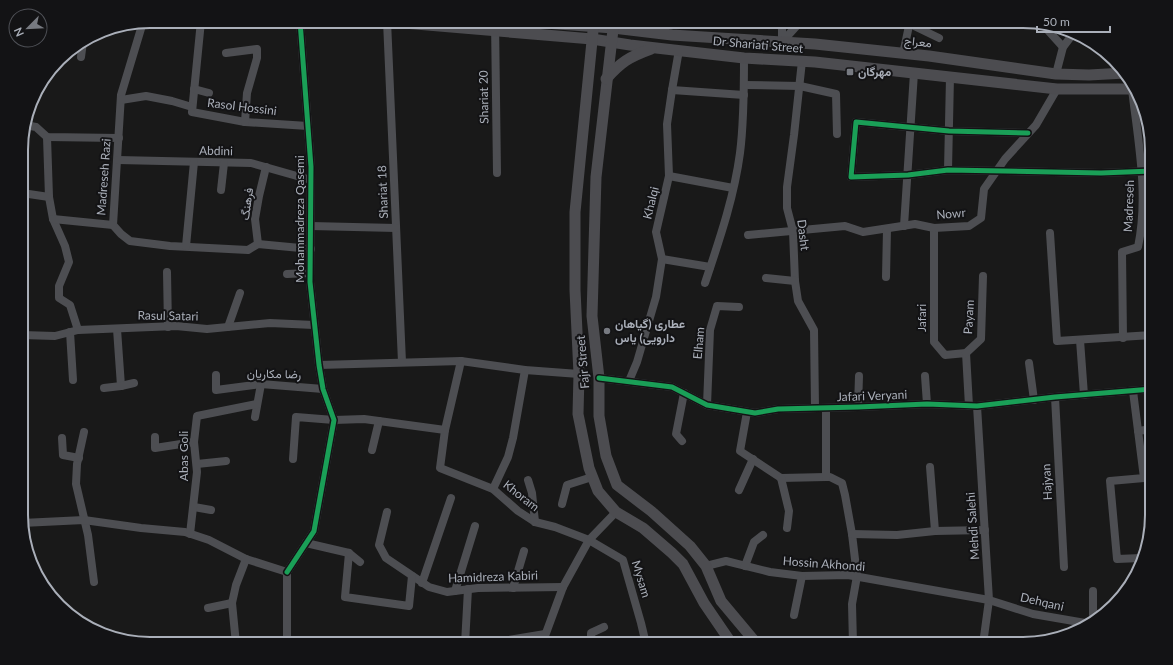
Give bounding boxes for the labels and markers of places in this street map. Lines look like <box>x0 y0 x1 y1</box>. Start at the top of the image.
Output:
place label: مهرگان <box>858 64 892 80</box>
marker: مهرگان <box>845 67 855 77</box>
place label: عطاری (گیاهان دارویی) یاس <box>615 316 685 346</box>
marker: عطاری (گیاهان دارویی) یاس <box>602 326 612 336</box>

